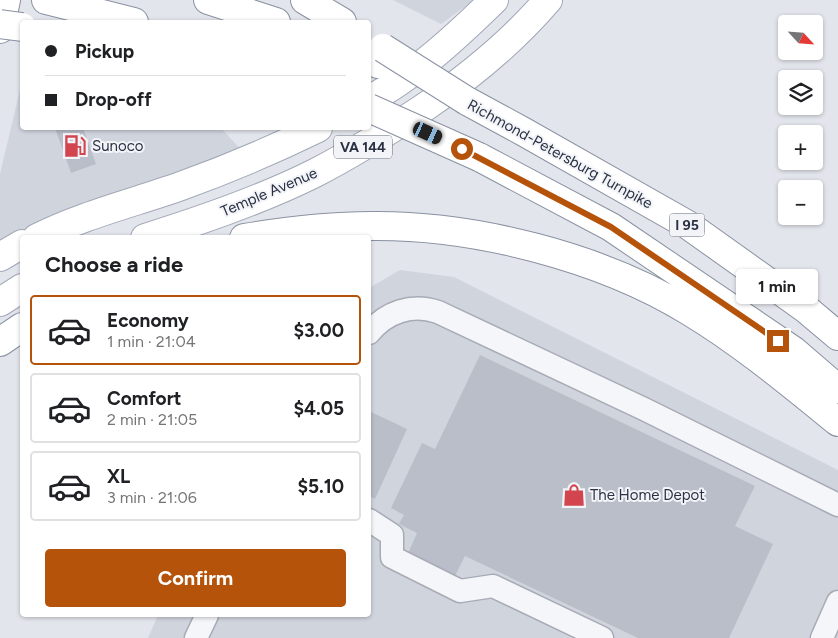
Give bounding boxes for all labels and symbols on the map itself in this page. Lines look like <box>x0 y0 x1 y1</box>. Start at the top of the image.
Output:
north arrow <box>778 15 822 60</box>
street label: Richmond-Petersburg Turnpike <box>464 96 656 212</box>
car <box>411 120 444 146</box>
fuel station icon: Sunoco <box>62 133 88 159</box>
road number: VA 144 <box>334 136 392 158</box>
place label: Sunoco <box>92 137 144 155</box>
route start <box>451 138 473 160</box>
street label: Temple Avenue <box>218 164 320 220</box>
road number: I 95 <box>670 214 704 236</box>
callout: 1 min <box>737 268 819 304</box>
route end <box>767 330 789 352</box>
shop icon: The Home Depot <box>561 482 587 508</box>
place label: The Home Depot <box>590 486 705 504</box>

